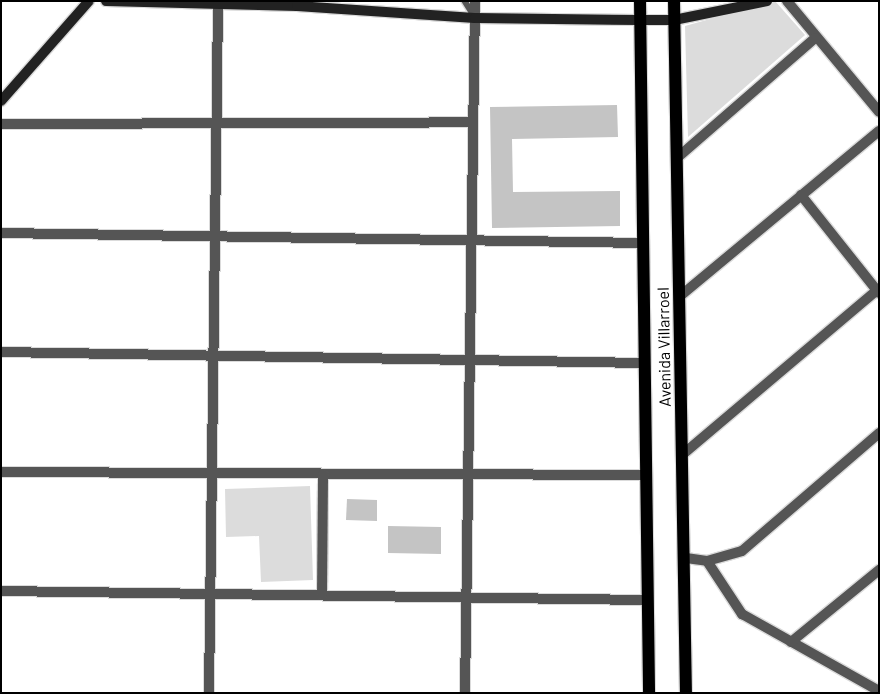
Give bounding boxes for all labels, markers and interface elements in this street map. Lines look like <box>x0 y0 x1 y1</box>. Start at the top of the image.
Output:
street label: Avenida Villarroel <box>653 287 675 407</box>

